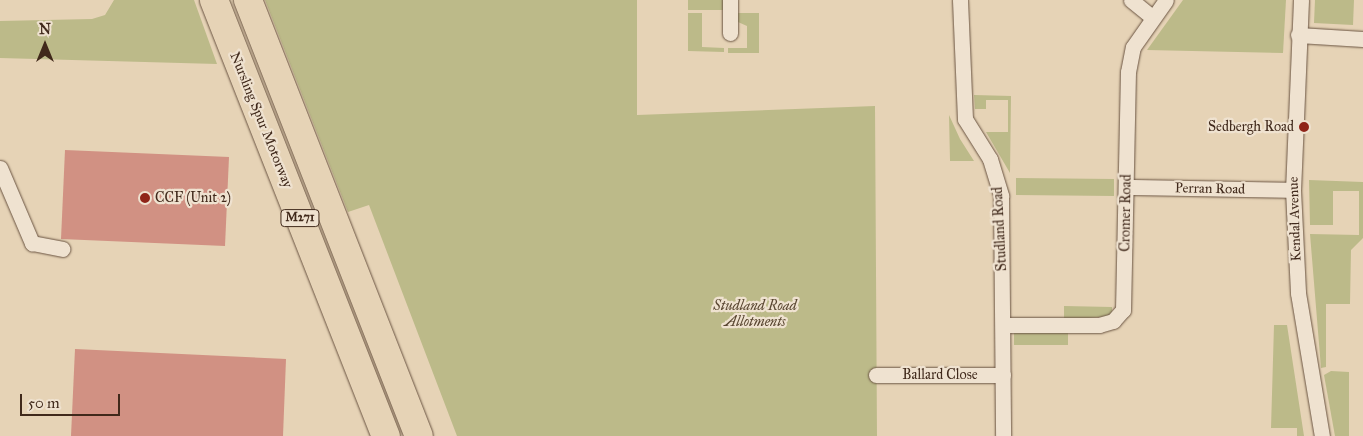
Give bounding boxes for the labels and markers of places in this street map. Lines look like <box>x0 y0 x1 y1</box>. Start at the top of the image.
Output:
place label: Sedbergh Road <box>1208 119 1294 135</box>
marker: Sedbergh Road <box>1298 121 1310 133</box>
place label: CCF (Unit 2) <box>155 190 231 206</box>
marker: CCF (Unit 2) <box>139 192 151 204</box>

